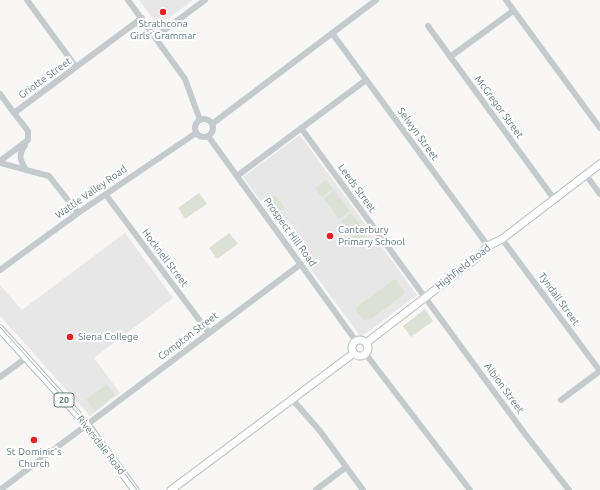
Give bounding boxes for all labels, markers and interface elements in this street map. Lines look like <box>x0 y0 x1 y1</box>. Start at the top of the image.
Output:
marker: Strathcona Girls' Grammar <box>158 7 168 17</box>
place label: Strathcona Girls' Grammar <box>130 18 196 42</box>
street label: Griotte Street <box>16 55 74 101</box>
street label: McGregor Street <box>472 73 526 141</box>
street label: Selwyn Street <box>395 105 441 163</box>
street label: Leeds Street <box>336 162 378 214</box>
street label: Wattle Valley Road <box>53 163 129 221</box>
street label: Prospect Hill Road <box>261 195 319 269</box>
place label: Canterbury Primary School <box>338 224 405 248</box>
street label: Hocknell Street <box>139 227 191 289</box>
marker: Canterbury Primary School <box>325 231 335 241</box>
street label: Highfield Road <box>433 242 493 292</box>
street label: Tyndall Street <box>536 270 582 328</box>
street label: Compton Street <box>156 310 220 362</box>
place label: Siena College <box>78 331 138 343</box>
marker: Siena College <box>65 332 75 342</box>
street label: Albion Street <box>482 361 526 415</box>
road number: 20 <box>54 393 74 407</box>
street label: Riversdale Road <box>74 413 128 477</box>
marker: St Dominic's Church <box>29 435 39 445</box>
place label: St Dominic's Church <box>7 446 61 470</box>

